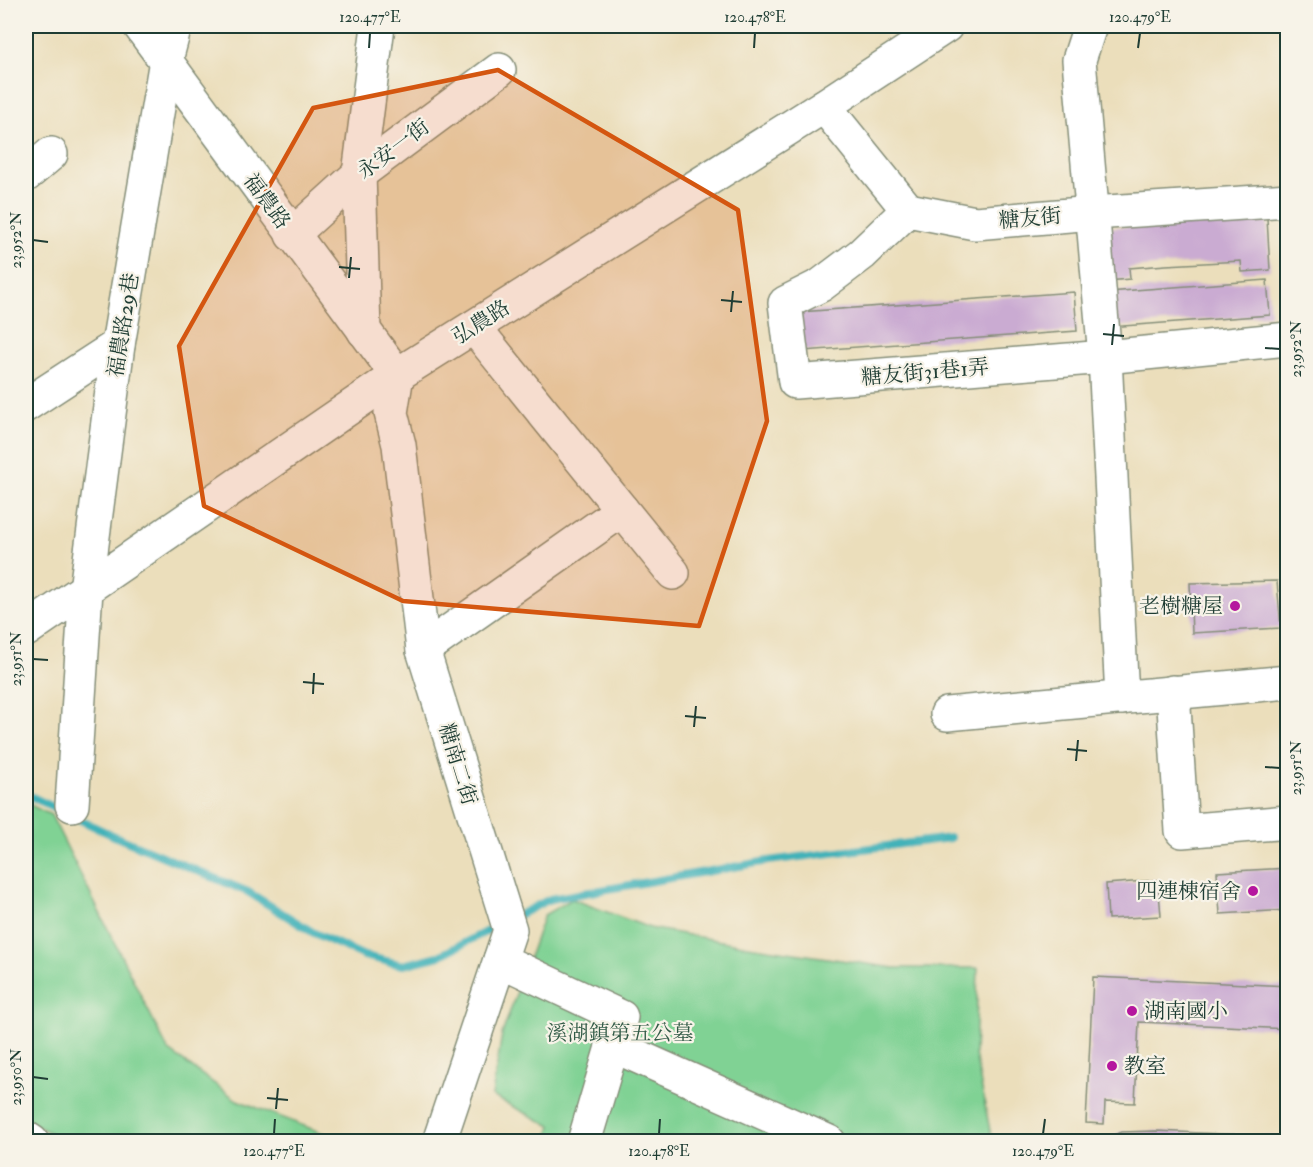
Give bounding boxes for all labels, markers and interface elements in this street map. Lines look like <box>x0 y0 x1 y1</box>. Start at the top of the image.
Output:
text: 120.477°E <box>339 8 401 27</box>
text: 120.478°E <box>724 8 786 27</box>
text: 120.479°E <box>1109 8 1171 27</box>
street label: 永安一街 <box>352 113 435 185</box>
street label: 福農路 <box>237 168 296 235</box>
street label: 糖友街 <box>997 202 1063 235</box>
text: 23.952°N <box>7 211 26 268</box>
street label: 福農路29巷 <box>102 271 145 379</box>
street label: 弘農路 <box>447 294 515 351</box>
text: 23.952°N <box>1287 320 1306 377</box>
street label: 糖友街31巷1弄 <box>860 353 990 392</box>
place label: 老樹糖屋 <box>1139 593 1223 620</box>
marker: 老樹糖屋 <box>1228 599 1242 613</box>
text: 23.951°N <box>7 631 26 686</box>
street label: 糖南二街 <box>432 720 483 808</box>
text: 23.951°N <box>1287 740 1306 795</box>
place label: 四連棟宿舍 <box>1136 878 1241 905</box>
marker: 四連棟宿舍 <box>1246 884 1260 898</box>
place label: 湖南國小 <box>1144 998 1228 1025</box>
marker: 湖南國小 <box>1125 1004 1139 1018</box>
park label: 溪湖鎮第五公墓 <box>547 1020 694 1047</box>
text: 23.950°N <box>7 1048 26 1105</box>
place label: 教室 <box>1124 1053 1166 1080</box>
marker: 教室 <box>1105 1059 1119 1073</box>
text: 120.477°E <box>243 1142 305 1161</box>
text: 120.478°E <box>628 1142 690 1161</box>
text: 120.479°E <box>1012 1142 1074 1161</box>

